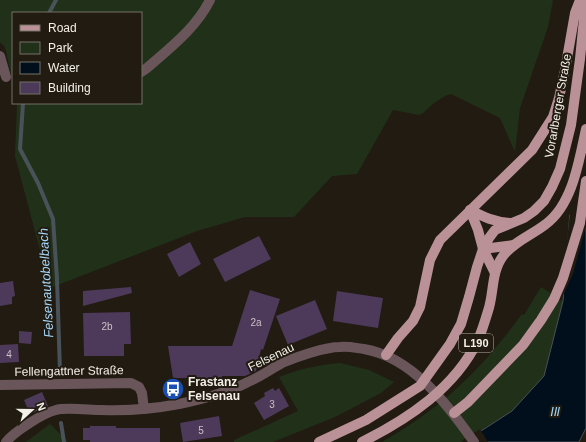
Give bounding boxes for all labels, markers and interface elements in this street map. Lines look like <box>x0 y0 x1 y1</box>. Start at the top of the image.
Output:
legend <box>12 12 142 104</box>
text: Road <box>48 21 77 35</box>
text: Park <box>48 41 74 55</box>
street label: Vorarlberger Straße <box>542 53 574 159</box>
text: Water <box>48 61 80 75</box>
text: Building <box>48 81 91 95</box>
water label: Felsenautobelbach <box>36 228 56 338</box>
house number: 2a <box>250 317 262 328</box>
house number: 2b <box>101 321 113 332</box>
road number: L190 <box>459 334 493 352</box>
street label: Felsenau <box>246 340 296 374</box>
house number: 4 <box>6 349 12 360</box>
street label: Fellengattner Straße <box>14 363 124 379</box>
place label: Frastanz Felsenau <box>188 375 240 403</box>
bus stop icon: Frastanz Felsenau <box>160 376 186 402</box>
north arrow <box>12 390 52 430</box>
house number: 3 <box>269 399 275 410</box>
text: N <box>34 401 48 412</box>
water label: Ill <box>550 404 561 419</box>
house number: 5 <box>198 425 204 436</box>

